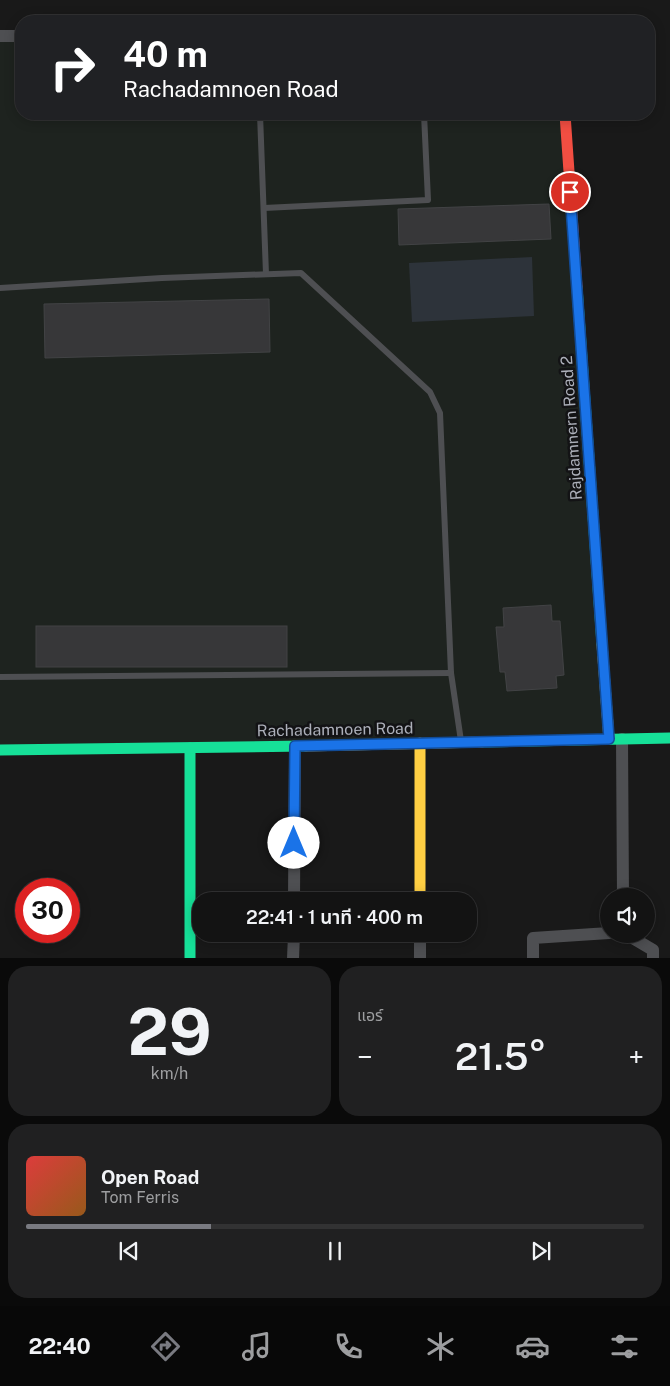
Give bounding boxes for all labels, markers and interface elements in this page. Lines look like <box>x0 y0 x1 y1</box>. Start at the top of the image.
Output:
text: 40 m <box>123 34 208 75</box>
icon: right <box>40 35 105 100</box>
text: Rachadamnoen Road <box>123 76 339 102</box>
pin <box>549 171 591 213</box>
icon: arrive <box>556 178 584 206</box>
street label: Rajdamnern Road 2 <box>557 355 586 501</box>
street label: Rachadamnoen Road <box>256 719 414 740</box>
position arrow <box>267 816 319 868</box>
speed limit sign: 30 <box>15 878 80 943</box>
map controls <box>600 888 655 943</box>
button: sound <box>600 888 655 943</box>
text: 22:41 · 1 นาที · 400 m <box>246 906 423 928</box>
text: 29 <box>127 993 212 1070</box>
text: แอร์ <box>357 1006 383 1025</box>
text: 21.5° <box>455 1034 546 1079</box>
text: − <box>357 1040 373 1073</box>
text: + <box>628 1040 644 1073</box>
text: km/h <box>151 1064 188 1083</box>
text: Open Road <box>101 1166 199 1188</box>
text: Tom Ferris <box>101 1188 179 1207</box>
icon: previous <box>115 1237 143 1265</box>
icon: pause <box>321 1237 349 1265</box>
icon: next <box>527 1237 555 1265</box>
icon: directions <box>148 1329 183 1364</box>
icon: music <box>239 1329 274 1364</box>
icon: phone <box>331 1329 366 1364</box>
icon: climate <box>423 1329 458 1364</box>
icon: car <box>515 1329 550 1364</box>
icon: filters <box>607 1329 642 1364</box>
text: 22:40 <box>28 1333 91 1359</box>

